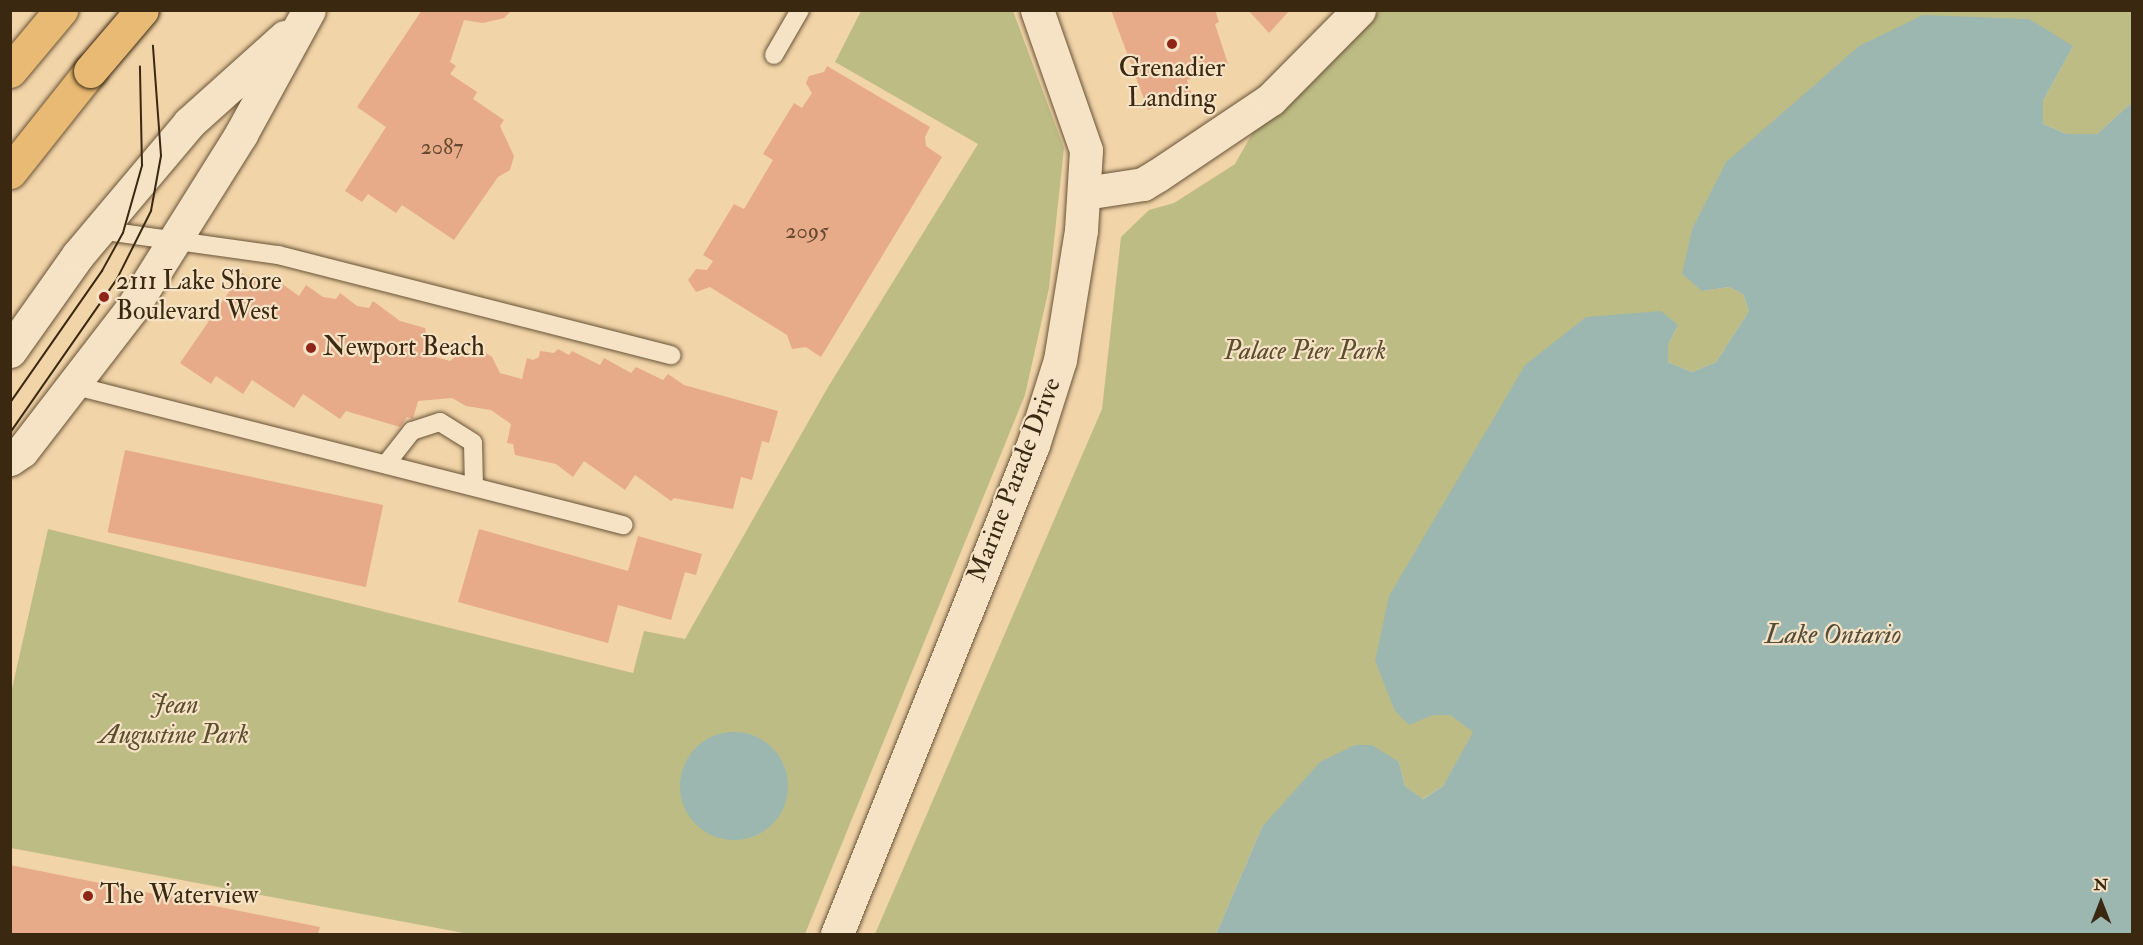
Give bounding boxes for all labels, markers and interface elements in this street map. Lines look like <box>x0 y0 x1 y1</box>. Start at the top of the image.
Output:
marker: Grenadier Landing <box>1165 37 1179 51</box>
place label: Grenadier Landing <box>1119 53 1225 114</box>
house number: 2087 <box>421 135 463 161</box>
house number: 2095 <box>785 219 829 245</box>
place label: 2111 Lake Shore Boulevard West <box>116 266 281 328</box>
marker: 2111 Lake Shore Boulevard West <box>97 290 111 304</box>
place label: Newport Beach <box>323 332 485 364</box>
park label: Palace Pier Park <box>1224 336 1386 368</box>
marker: Newport Beach <box>304 341 318 355</box>
street label: Marine Parade Drive <box>962 373 1068 587</box>
water label: Lake Ontario <box>1765 619 1901 651</box>
park label: Jean Augustine Park <box>99 690 249 752</box>
north arrow <box>2071 873 2131 933</box>
text: N <box>2094 875 2108 895</box>
place label: The Waterview <box>100 880 258 912</box>
marker: The Waterview <box>81 889 95 903</box>

